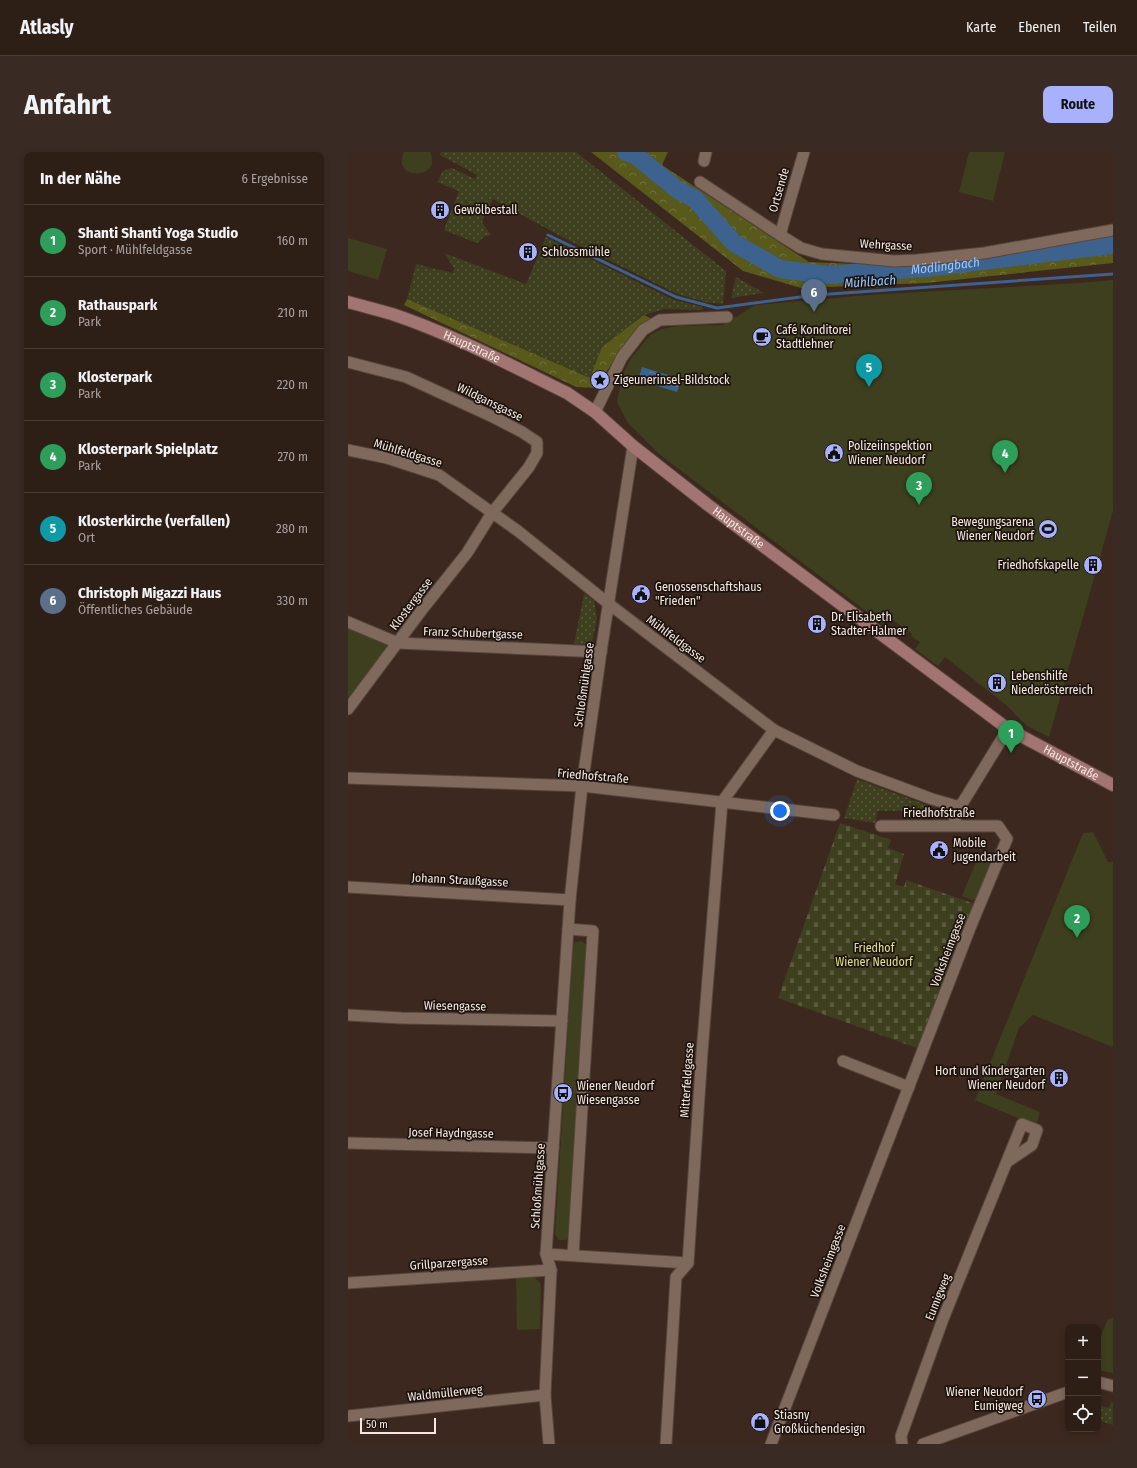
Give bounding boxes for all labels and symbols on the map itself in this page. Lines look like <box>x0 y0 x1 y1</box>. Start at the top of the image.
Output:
street label: Ortsende <box>766 166 792 214</box>
building icon: Gewölbestall <box>429 199 451 221</box>
place label: Gewölbestall <box>454 203 518 217</box>
street label: Wehrgasse <box>859 237 913 253</box>
building icon: Schlossmühle <box>517 241 539 263</box>
place label: Schlossmühle <box>542 245 610 259</box>
water label: Mödlingbach <box>910 254 981 277</box>
water label: Mühlbach <box>844 272 897 291</box>
pin: 6 <box>801 279 827 312</box>
place label: Café Konditorei Stadtlehner <box>776 323 851 351</box>
cafe icon: Café Konditorei Stadtlehner <box>751 326 773 348</box>
street label: Hauptstraße <box>441 328 503 366</box>
pin: 5 <box>856 354 882 387</box>
place icon: Zigeunerinsel-Bildstock <box>589 369 611 391</box>
place label: Zigeunerinsel-Bildstock <box>614 373 730 387</box>
street label: Wildgansgasse <box>455 380 525 424</box>
street label: Mühlfeldgasse <box>372 436 444 470</box>
place label: Polizeiinspektion Wiener Neudorf <box>848 439 932 467</box>
pin: 4 <box>992 440 1018 473</box>
public building icon: Polizeiinspektion Wiener Neudorf <box>823 442 845 464</box>
pin: 3 <box>906 472 932 505</box>
street label: Hauptstraße <box>710 504 767 552</box>
place label: Bewegungsarena Wiener Neudorf <box>951 515 1035 543</box>
sports icon: Bewegungsarena Wiener Neudorf <box>1037 518 1059 540</box>
building icon: Friedhofskapelle <box>1082 554 1104 576</box>
place label: Friedhofskapelle <box>997 558 1079 572</box>
street label: Klostergasse <box>387 575 435 633</box>
place label: Genossenschaftshaus "Frieden" <box>655 580 762 608</box>
public building icon: Genossenschaftshaus "Frieden" <box>630 583 652 605</box>
place label: Dr. Elisabeth Stadter-Halmer <box>831 610 907 638</box>
street label: Mühlfeldgasse <box>644 612 708 666</box>
building icon: Dr. Elisabeth Stadter-Halmer <box>806 613 828 635</box>
street label: Franz Schubertgasse <box>423 624 523 642</box>
street label: Schloßmühlgasse <box>571 642 597 728</box>
place label: Lebenshilfe Niederösterreich <box>1011 669 1093 697</box>
building icon: Lebenshilfe Niederösterreich <box>986 672 1008 694</box>
pin: 1 <box>998 720 1024 753</box>
street label: Hauptstraße <box>1041 742 1101 783</box>
street label: Friedhofstraße <box>557 766 629 786</box>
your location <box>770 801 790 821</box>
street label: Friedhofstraße <box>903 806 975 820</box>
place label: Mobile Jugendarbeit <box>953 836 1016 864</box>
public building icon: Mobile Jugendarbeit <box>928 839 950 861</box>
street label: Johann Straußgasse <box>411 870 509 890</box>
pin: 2 <box>1064 905 1090 938</box>
street label: Volksheimgasse <box>928 911 968 989</box>
park label: Friedhof Wiener Neudorf <box>835 941 914 969</box>
street label: Wiesengasse <box>424 998 486 1014</box>
street label: Mitterfeldgasse <box>677 1042 697 1118</box>
place label: Hort und Kindergarten Wiener Neudorf <box>935 1064 1046 1092</box>
building icon: Hort und Kindergarten Wiener Neudorf <box>1048 1067 1070 1089</box>
place label: Wiener Neudorf Wiesengasse <box>577 1079 656 1107</box>
bus stop icon: Wiener Neudorf Wiesengasse <box>552 1082 574 1104</box>
street label: Josef Haydngasse <box>408 1125 494 1141</box>
street label: Schloßmühlgasse <box>528 1143 548 1229</box>
street label: Volksheimgasse <box>808 1222 848 1300</box>
street label: Grillparzergasse <box>409 1253 489 1273</box>
street label: Eumigweg <box>922 1271 954 1322</box>
street label: Waldmüllerweg <box>407 1382 484 1404</box>
place label: Wiener Neudorf Eumigweg <box>946 1385 1024 1413</box>
bus stop icon: Wiener Neudorf Eumigweg <box>1026 1388 1048 1410</box>
place label: Stiasny Großküchendesign <box>774 1408 865 1436</box>
shop icon: Stiasny Großküchendesign <box>749 1411 771 1433</box>
scale bar <box>360 1416 436 1435</box>

